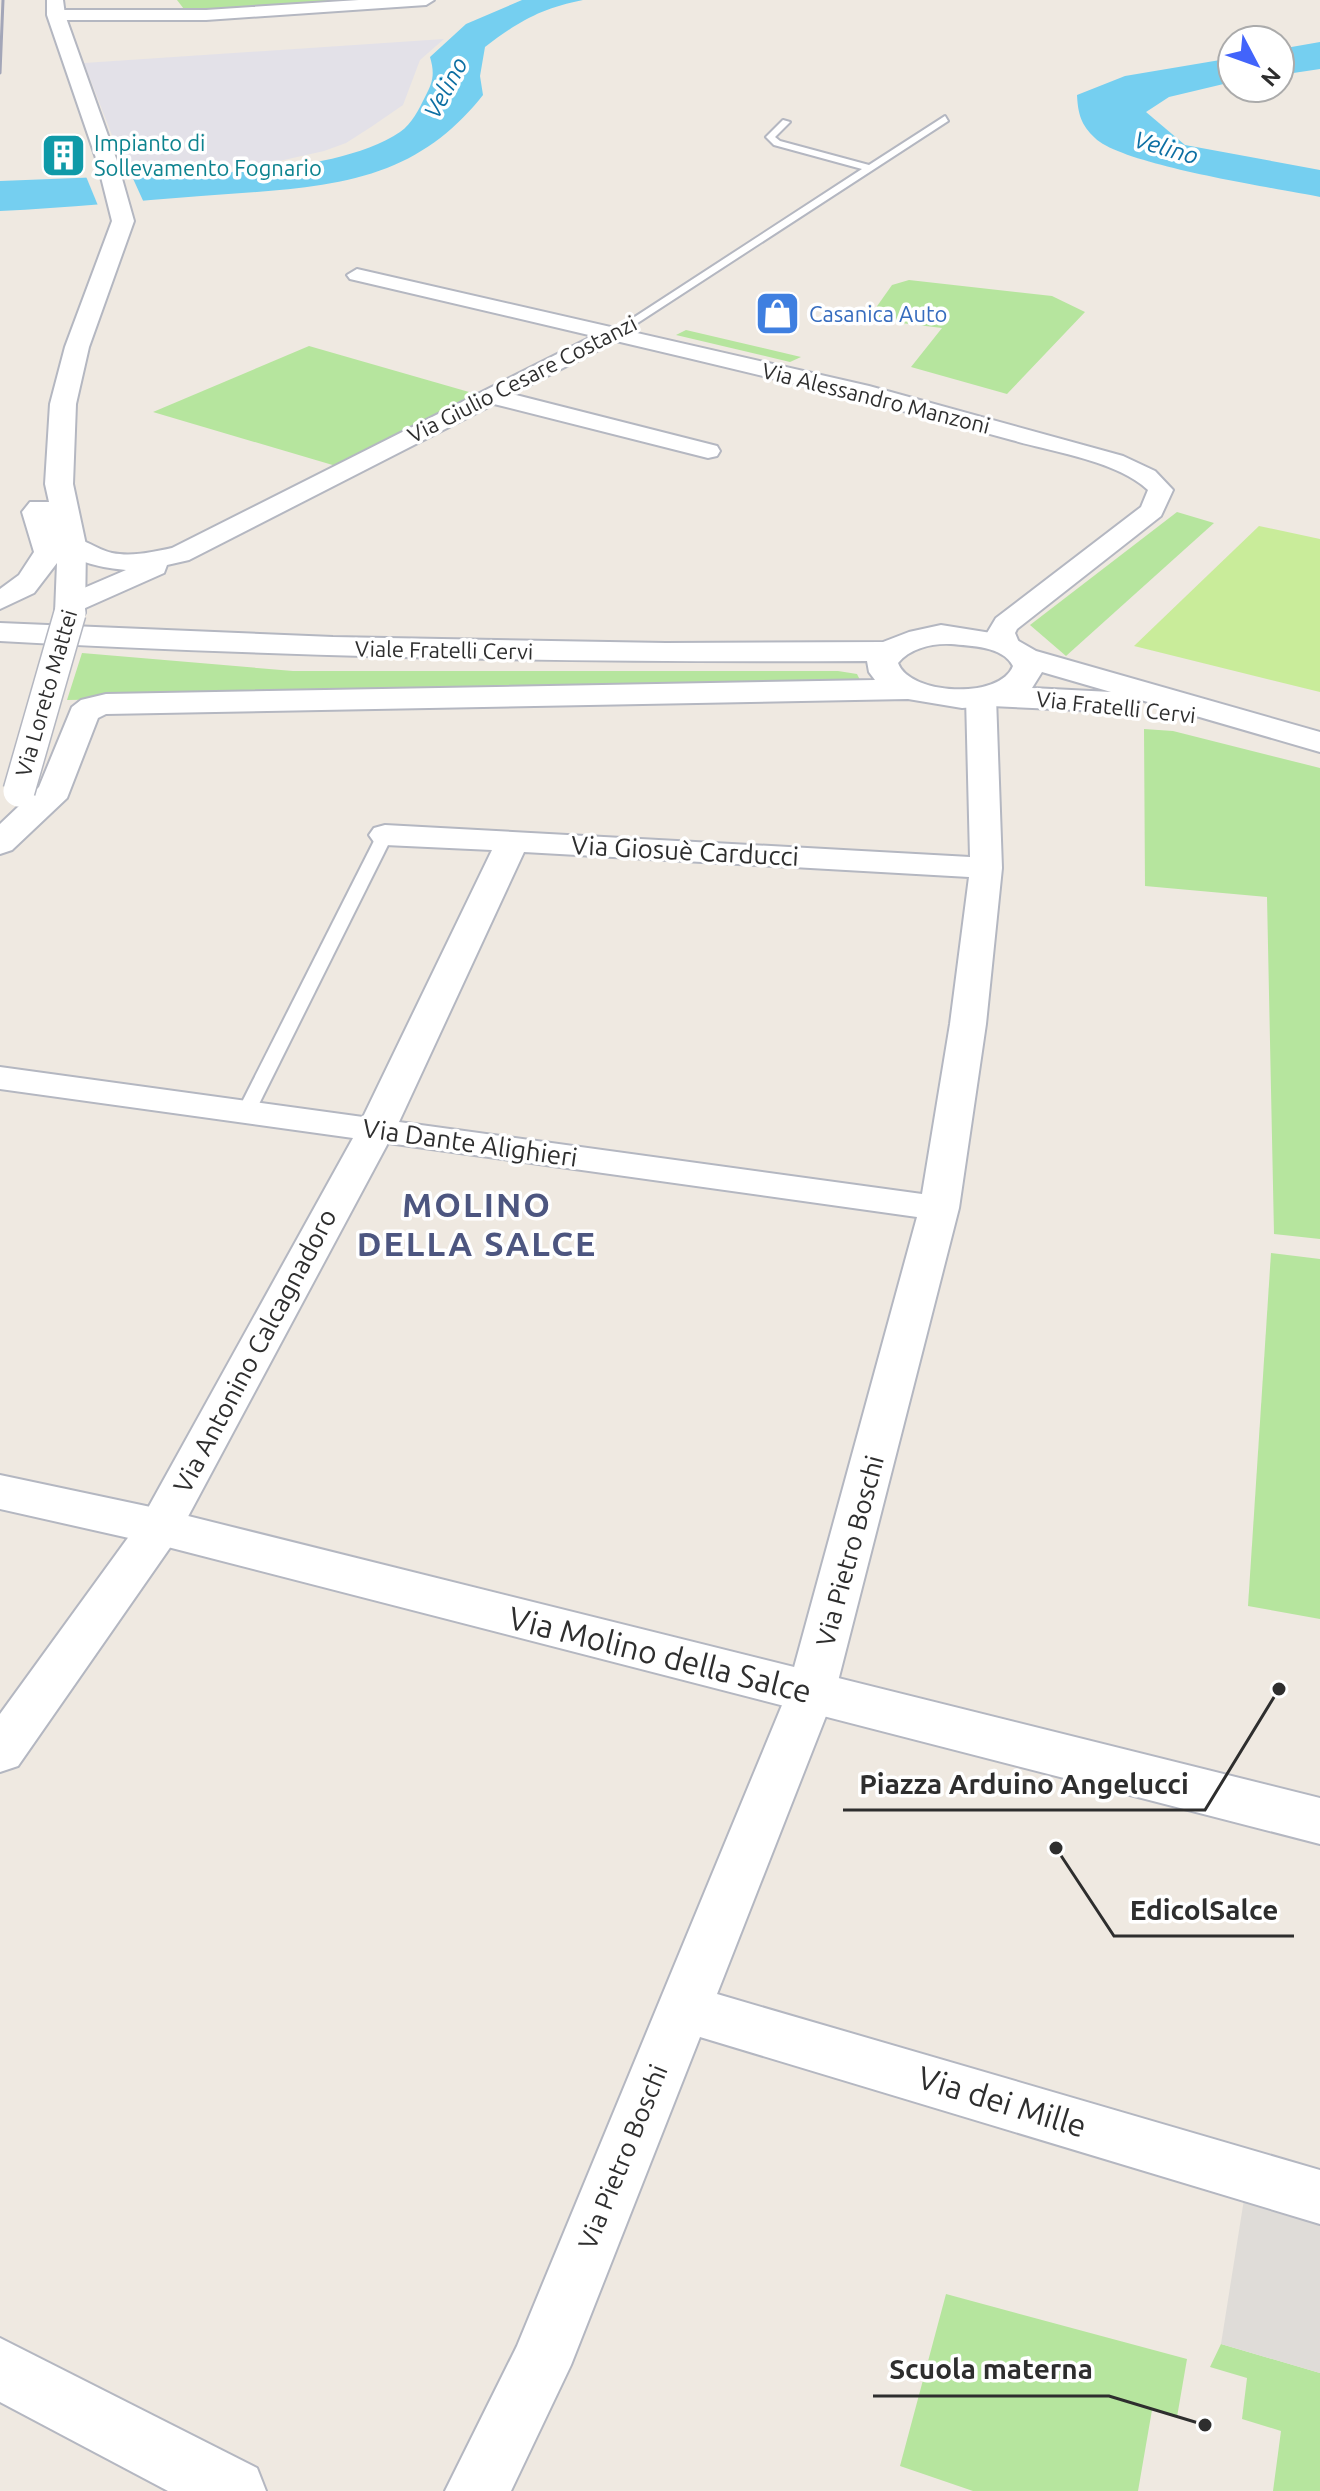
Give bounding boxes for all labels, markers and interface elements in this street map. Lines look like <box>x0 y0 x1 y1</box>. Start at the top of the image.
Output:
north arrow <box>1216 24 1296 104</box>
water label: Velino <box>418 53 473 123</box>
text: N <box>1257 63 1286 92</box>
water label: Velino <box>1131 126 1201 169</box>
place label: Impianto di Sollevamento Fognario <box>94 130 322 180</box>
building icon: Impianto di Sollevamento Fognario <box>39 132 87 180</box>
shop icon: Casanica Auto <box>754 290 802 338</box>
place label: Casanica Auto <box>809 301 947 326</box>
street label: Via Giulio Cesare Costanzi <box>403 310 640 447</box>
street label: Via Alessandro Manzoni <box>759 357 993 438</box>
street label: Via Loreto Mattei <box>10 606 81 779</box>
street label: Viale Fratelli Cervi <box>355 635 533 664</box>
street label: Via Fratelli Cervi <box>1035 686 1197 727</box>
street label: Via Giosuè Carducci <box>571 830 800 871</box>
street label: Via Dante Alighieri <box>361 1113 579 1172</box>
district label: MOLINO DELLA SALCE <box>357 1185 597 1262</box>
street label: Via Antonino Calcagnadoro <box>167 1204 342 1498</box>
street label: Via Pietro Boschi <box>810 1452 889 1650</box>
street label: Via Molino della Salce <box>505 1599 815 1709</box>
callout: Piazza Arduino Angelucci <box>843 1758 1205 1810</box>
text: Piazza Arduino Angelucci <box>859 1768 1189 1799</box>
callout: EdicolSalce <box>1114 1884 1294 1936</box>
text: EdicolSalce <box>1130 1894 1278 1925</box>
street label: Via dei Mille <box>914 2058 1091 2144</box>
street label: Via Pietro Boschi <box>572 2060 673 2253</box>
callout: Scuola materna <box>873 2344 1109 2396</box>
text: Scuola materna <box>889 2353 1093 2384</box>

